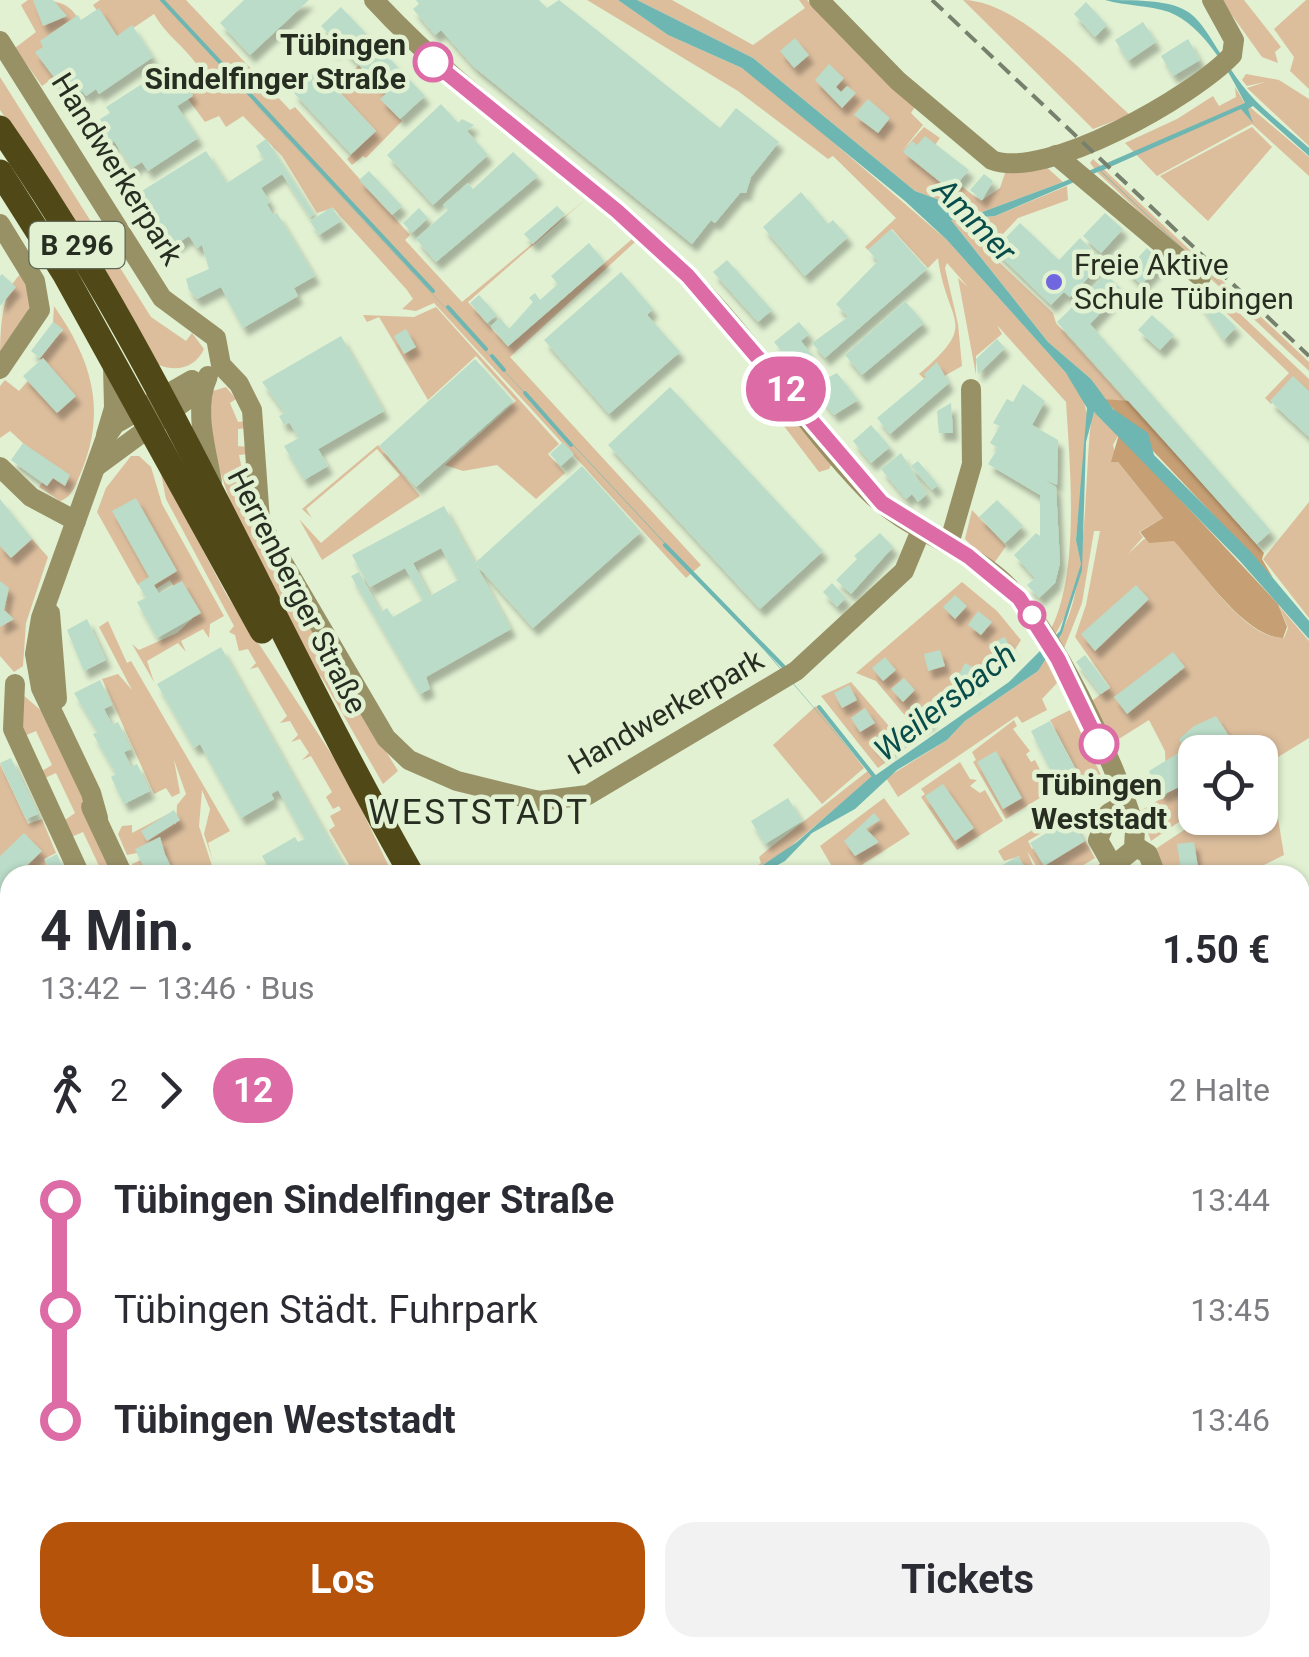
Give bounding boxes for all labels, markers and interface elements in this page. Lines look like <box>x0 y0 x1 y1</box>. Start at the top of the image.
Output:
place label: Tübingen Sindelfinger Straße <box>145 27 406 96</box>
marker: Tübingen Sindelfinger Straße <box>414 43 452 81</box>
street label: Handwerkerpark <box>44 66 191 272</box>
water label: Ammer <box>925 169 1025 271</box>
road number: B 296 <box>30 222 124 268</box>
place label: Freie Aktive Schule Tübingen <box>1074 247 1294 316</box>
marker: Freie Aktive Schule Tübingen <box>1043 271 1065 293</box>
line badge: 12 <box>741 356 831 422</box>
text: 12 <box>766 369 806 410</box>
street label: Herrenberger Straße <box>221 462 374 719</box>
unlabelled marker <box>1019 602 1045 628</box>
water label: Weilersbach <box>867 635 1023 769</box>
street label: Handwerkerpark <box>562 641 770 782</box>
marker: Tübingen Weststadt <box>1080 725 1118 763</box>
map controls <box>1178 735 1278 835</box>
button: locate <box>1178 735 1278 835</box>
place label: Tübingen Weststadt <box>1031 767 1167 836</box>
district label: WESTSTADT <box>368 792 590 833</box>
text: 4 Min. <box>40 899 195 963</box>
text: 1.50 € <box>1162 928 1270 972</box>
text: 13:42 – 13:46 · Bus <box>40 969 315 1007</box>
icon: walk <box>40 1063 95 1118</box>
icon: forward <box>143 1063 198 1118</box>
text: 12 <box>233 1070 273 1111</box>
text: 2 <box>110 1071 128 1109</box>
text: 2 Halte <box>1169 1071 1270 1109</box>
text: Tübingen Sindelfinger Straße <box>114 1178 614 1222</box>
text: 13:44 <box>1190 1181 1270 1219</box>
text: Tübingen Städt. Fuhrpark <box>114 1288 538 1332</box>
text: 13:45 <box>1190 1291 1270 1329</box>
text: Tübingen Weststadt <box>114 1398 456 1442</box>
text: 13:46 <box>1190 1401 1270 1439</box>
button: Los <box>40 1522 645 1637</box>
button: Tickets <box>665 1522 1270 1637</box>

